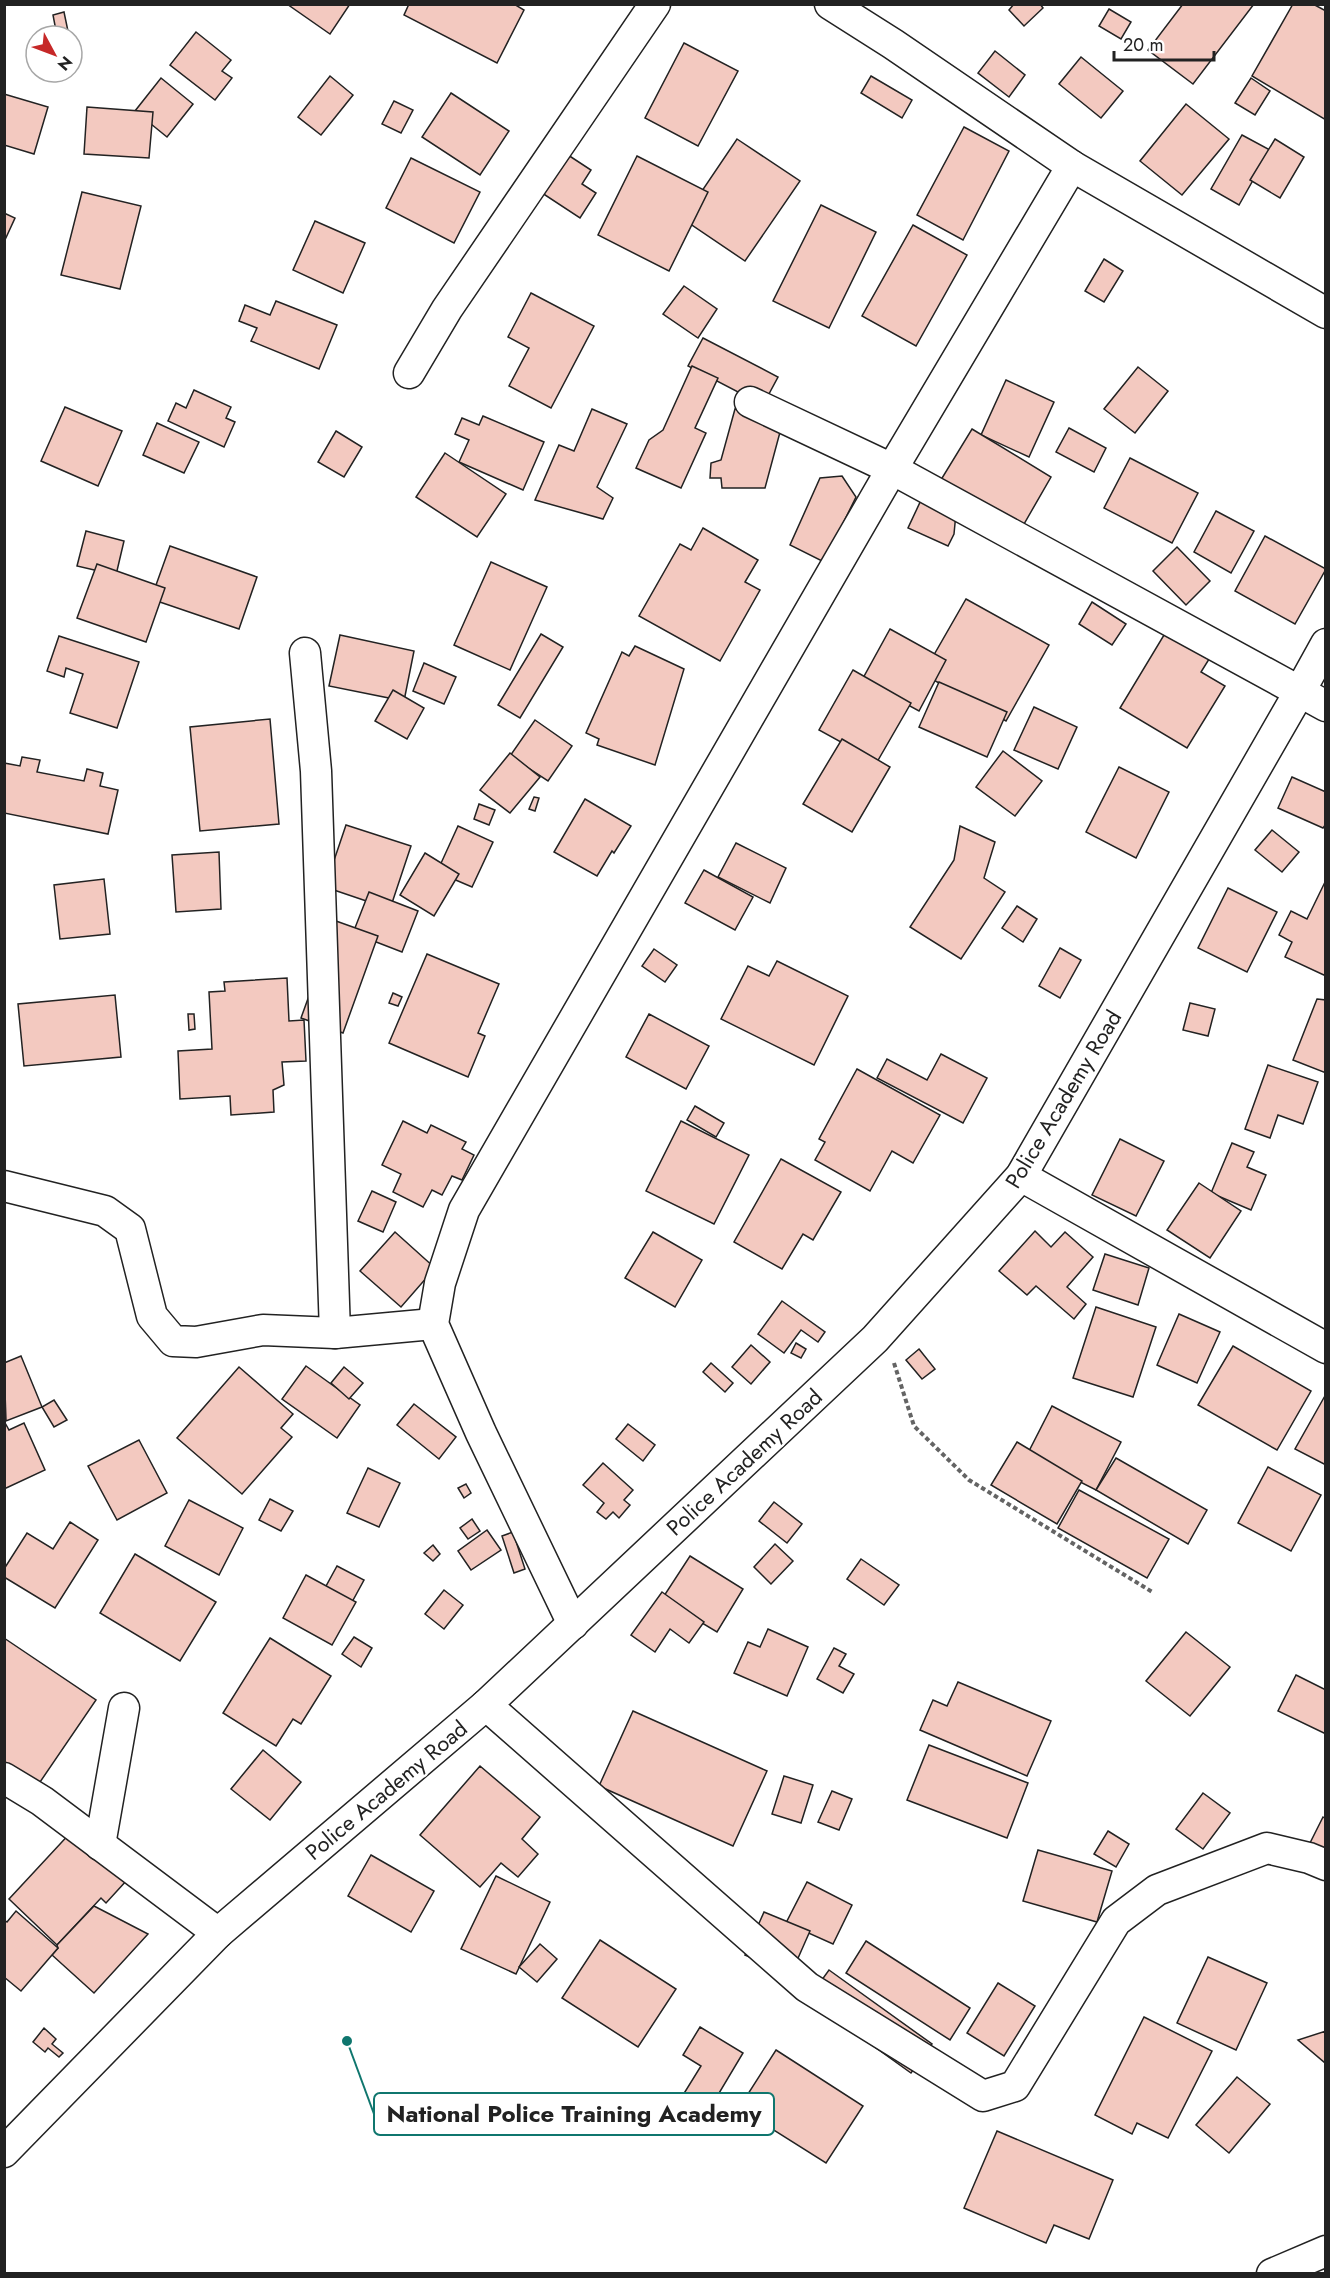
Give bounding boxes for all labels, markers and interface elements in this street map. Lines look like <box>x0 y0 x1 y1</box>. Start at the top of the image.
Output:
north arrow <box>24 24 84 84</box>
scale bar <box>1114 24 1214 62</box>
text: 20 m <box>1123 32 1163 58</box>
text: N <box>52 51 78 76</box>
street label: Police Academy Road <box>997 1004 1129 1194</box>
street label: Police Academy Road <box>659 1381 829 1543</box>
street label: Police Academy Road <box>298 1713 474 1867</box>
callout: National Police Training Academy <box>374 2093 774 2135</box>
text: National Police Training Academy <box>386 2096 762 2131</box>

